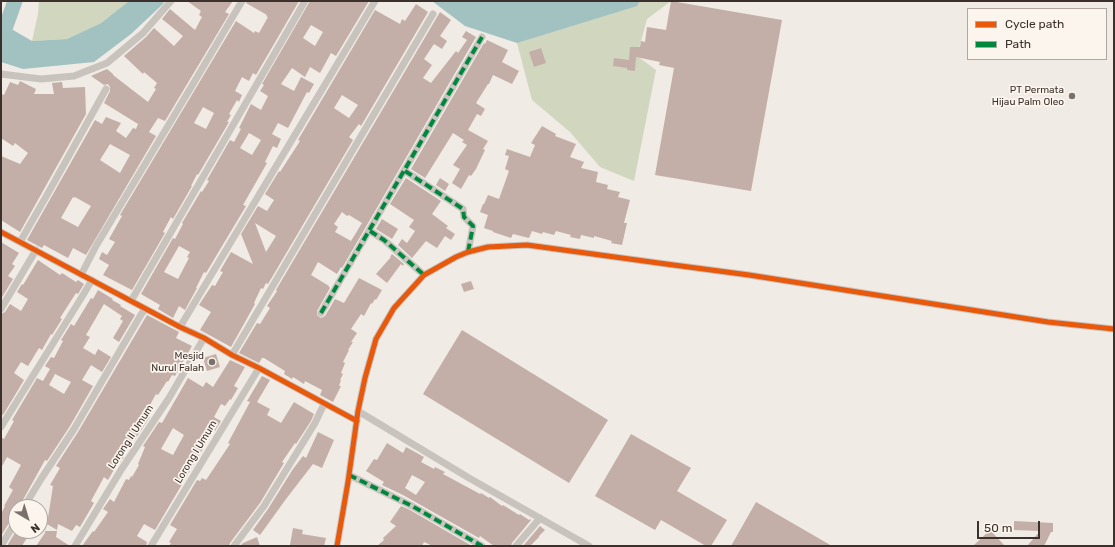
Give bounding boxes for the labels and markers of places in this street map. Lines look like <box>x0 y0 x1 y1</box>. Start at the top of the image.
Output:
place label: PT Permata Hijau Palm Oleo <box>992 84 1064 108</box>
marker: PT Permata Hijau Palm Oleo <box>1067 91 1077 101</box>
place label: Mesjid Nurul Falah <box>151 350 204 374</box>
marker: Mesjid Nurul Falah <box>207 357 217 367</box>

